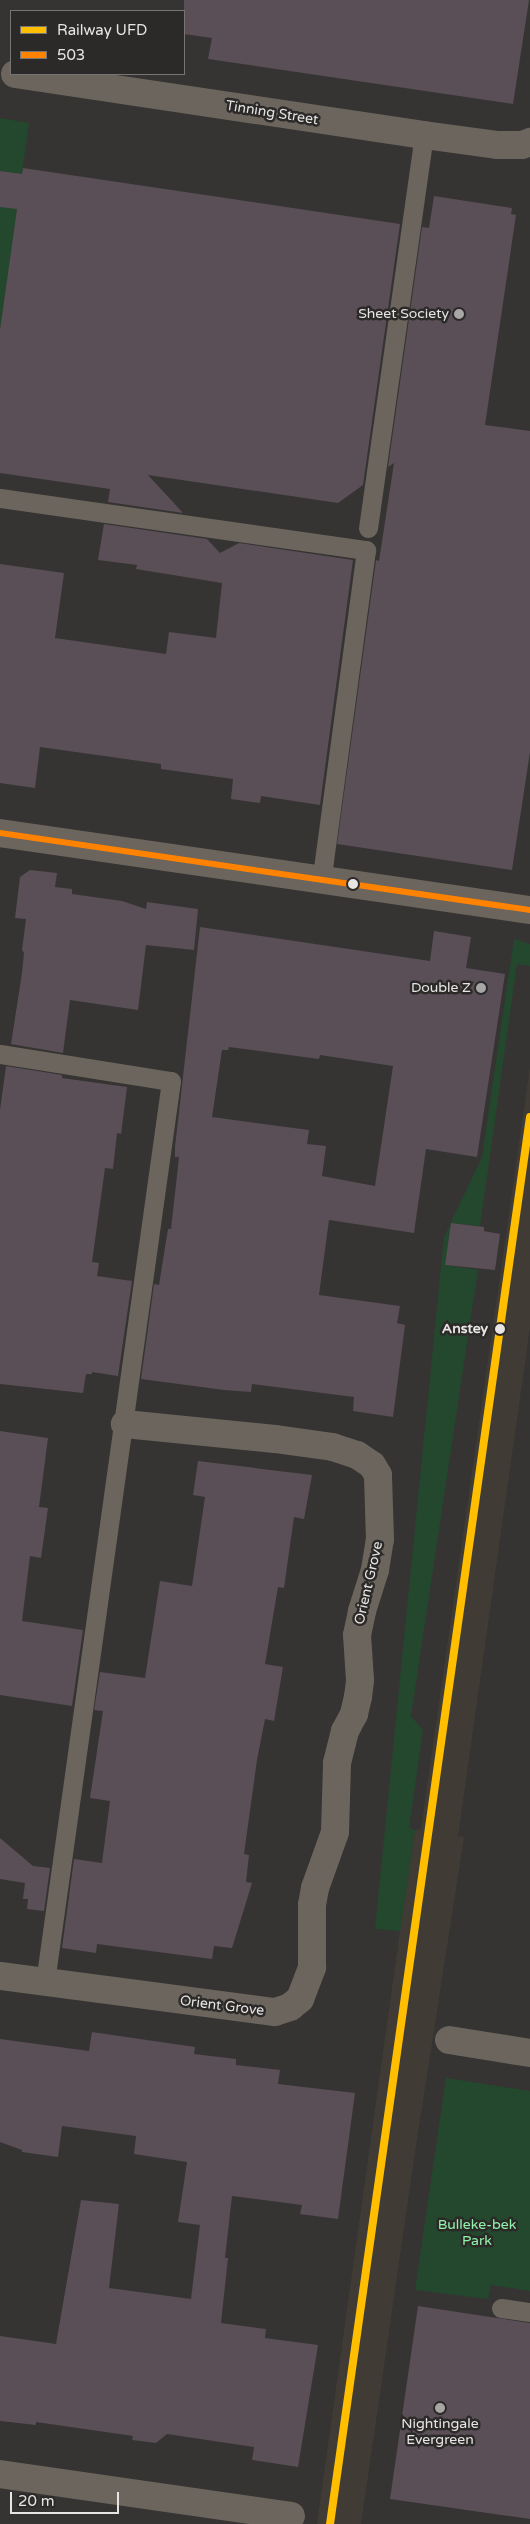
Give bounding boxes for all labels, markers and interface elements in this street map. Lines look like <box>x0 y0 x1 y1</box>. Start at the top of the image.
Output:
legend <box>10 10 185 75</box>
text: Railway UFD <box>57 21 147 39</box>
text: 503 <box>57 46 85 64</box>
street label: Tinning Street <box>225 97 319 129</box>
place label: Sheet Society <box>358 306 449 322</box>
marker: Sheet Society <box>453 308 465 320</box>
unlabelled marker <box>348 879 358 889</box>
place label: Double Z <box>411 980 471 996</box>
marker: Double Z <box>475 982 487 994</box>
marker: Anstey <box>491 1320 509 1338</box>
place label: Anstey <box>442 1321 488 1337</box>
street label: Orient Grove <box>351 1540 387 1626</box>
street label: Orient Grove <box>179 1992 265 2020</box>
park label: Bulleke-bek Park <box>438 2217 516 2250</box>
marker: Nightingale Evergreen <box>434 2402 446 2414</box>
place label: Nightingale Evergreen <box>401 2416 479 2448</box>
scale bar <box>12 2482 121 2514</box>
text: 20 m <box>18 2492 55 2510</box>

